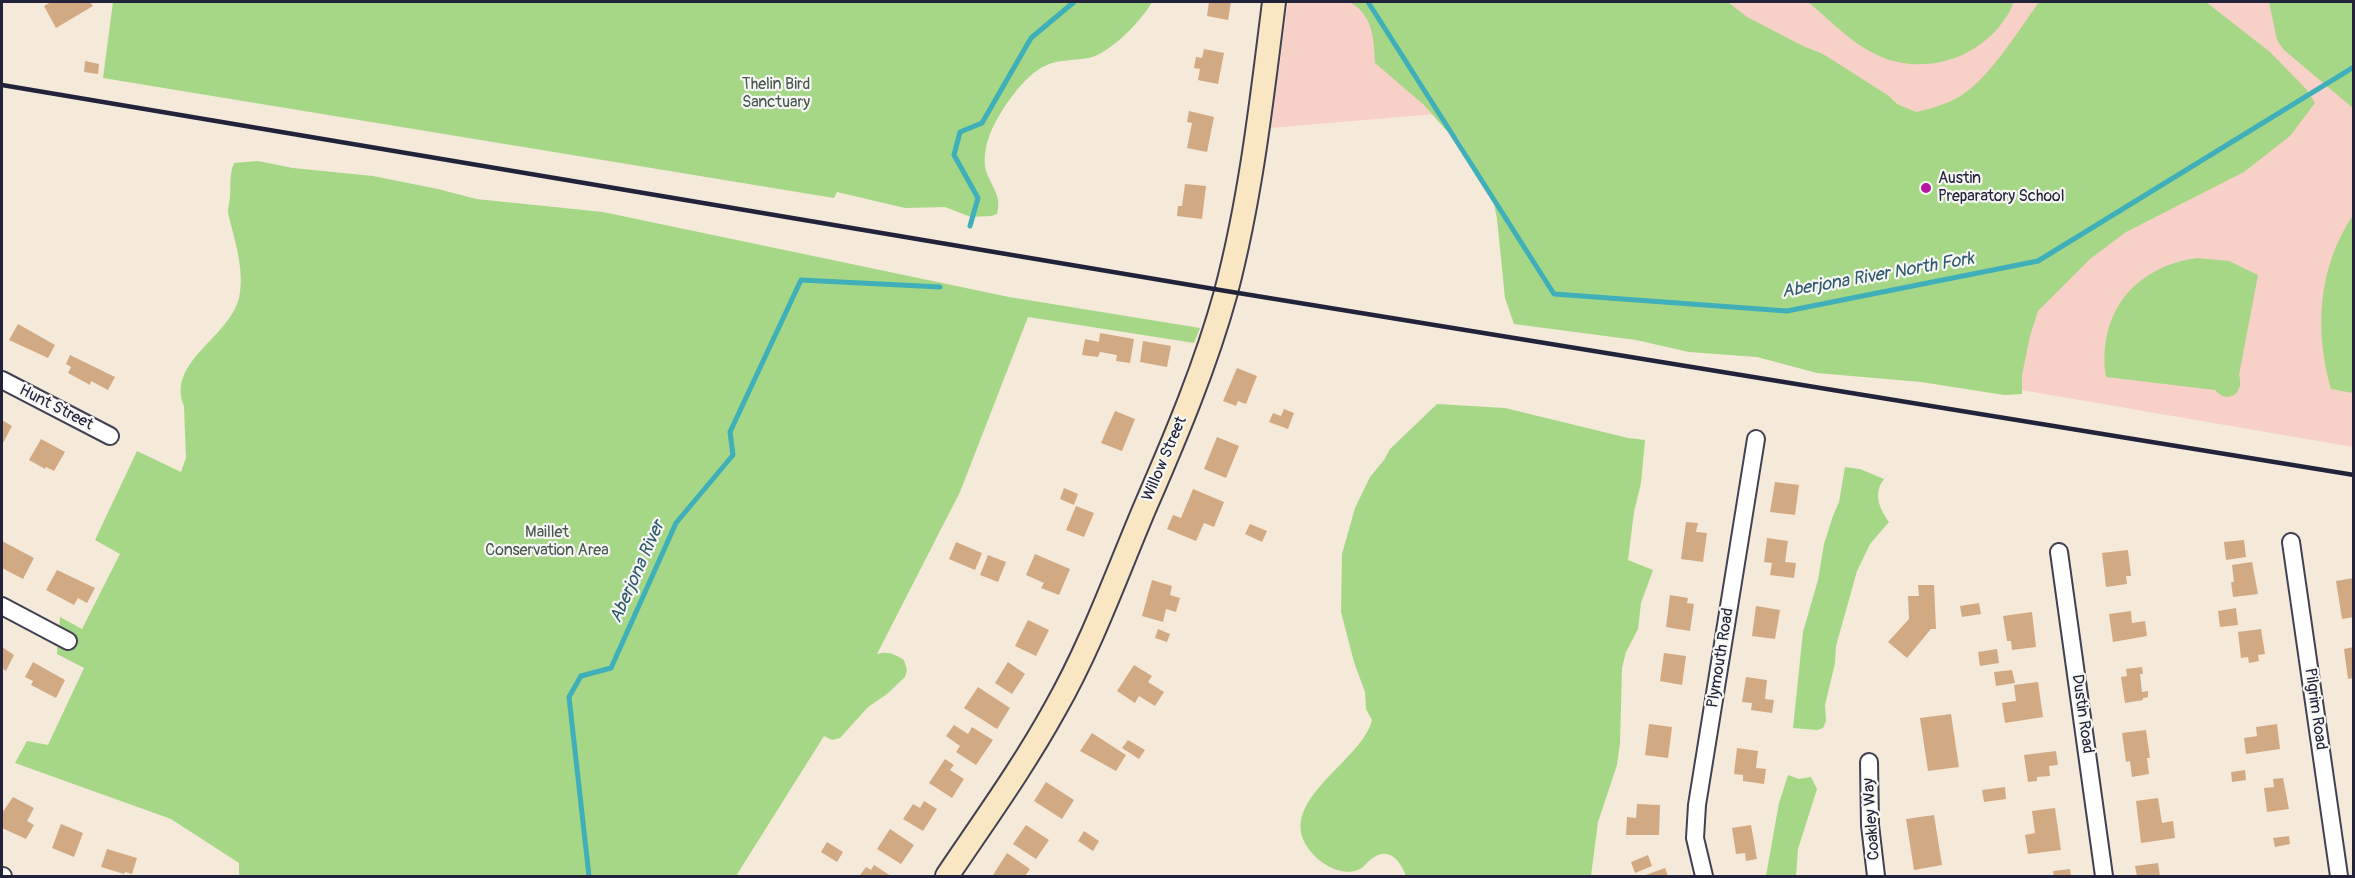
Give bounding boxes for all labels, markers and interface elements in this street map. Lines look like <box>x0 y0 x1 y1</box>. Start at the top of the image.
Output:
park label: Thelin Bird Sanctuary <box>742 75 810 113</box>
place label: Austin Preparatory School <box>1938 169 2064 207</box>
marker: Austin Preparatory School <box>1919 181 1933 195</box>
water label: Aberjona River North Fork <box>1780 248 1976 304</box>
street label: Hunt Street <box>16 381 96 435</box>
street label: Willow Street <box>1139 414 1191 504</box>
water label: Aberjona River <box>606 518 670 626</box>
park label: Maillet Conservation Area <box>485 523 609 561</box>
street label: Plymouth Road <box>1704 607 1738 709</box>
street label: Pilgrim Road <box>2300 667 2330 751</box>
street label: Dustin Road <box>2067 673 2097 755</box>
street label: Coakley Way <box>1860 777 1884 861</box>

